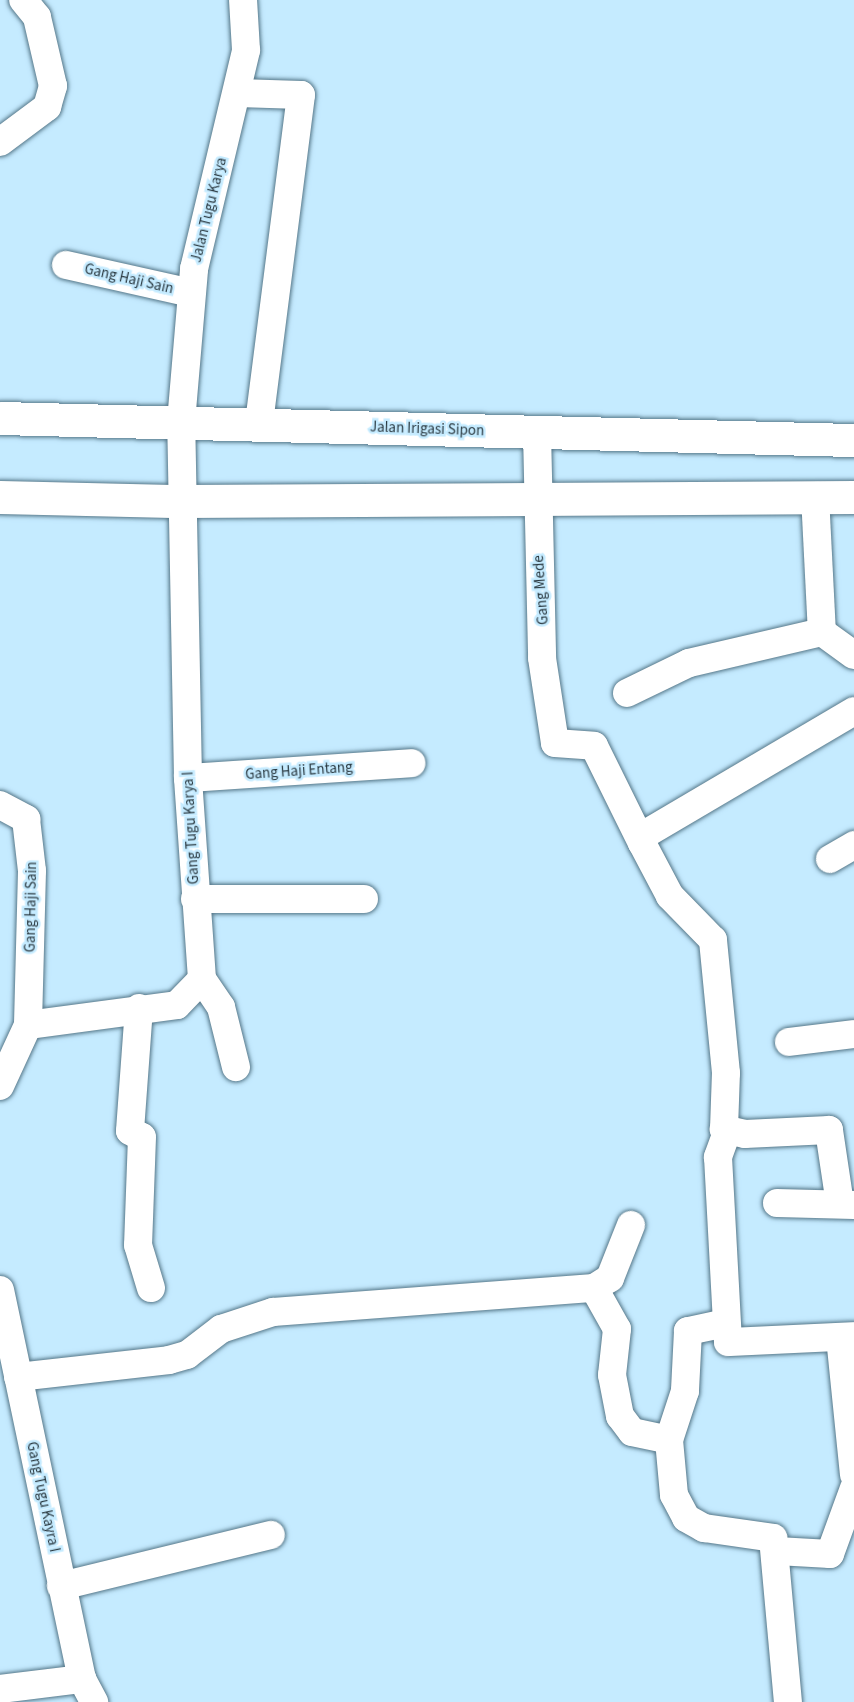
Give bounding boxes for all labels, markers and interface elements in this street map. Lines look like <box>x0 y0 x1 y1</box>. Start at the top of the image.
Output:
street label: Jalan Tugu Karya <box>187 156 231 264</box>
street label: Gang Haji Sain <box>83 260 175 298</box>
street label: Jalan Irigasi Sipon <box>370 418 484 440</box>
street label: Gang Mede <box>530 555 552 625</box>
street label: Gang Haji Entang <box>245 758 353 784</box>
street label: Gang Tugu Karya I <box>179 771 203 885</box>
street label: Gang Haji Sain <box>21 861 41 953</box>
street label: Gang Tugu Kayra I <box>23 1440 63 1554</box>

